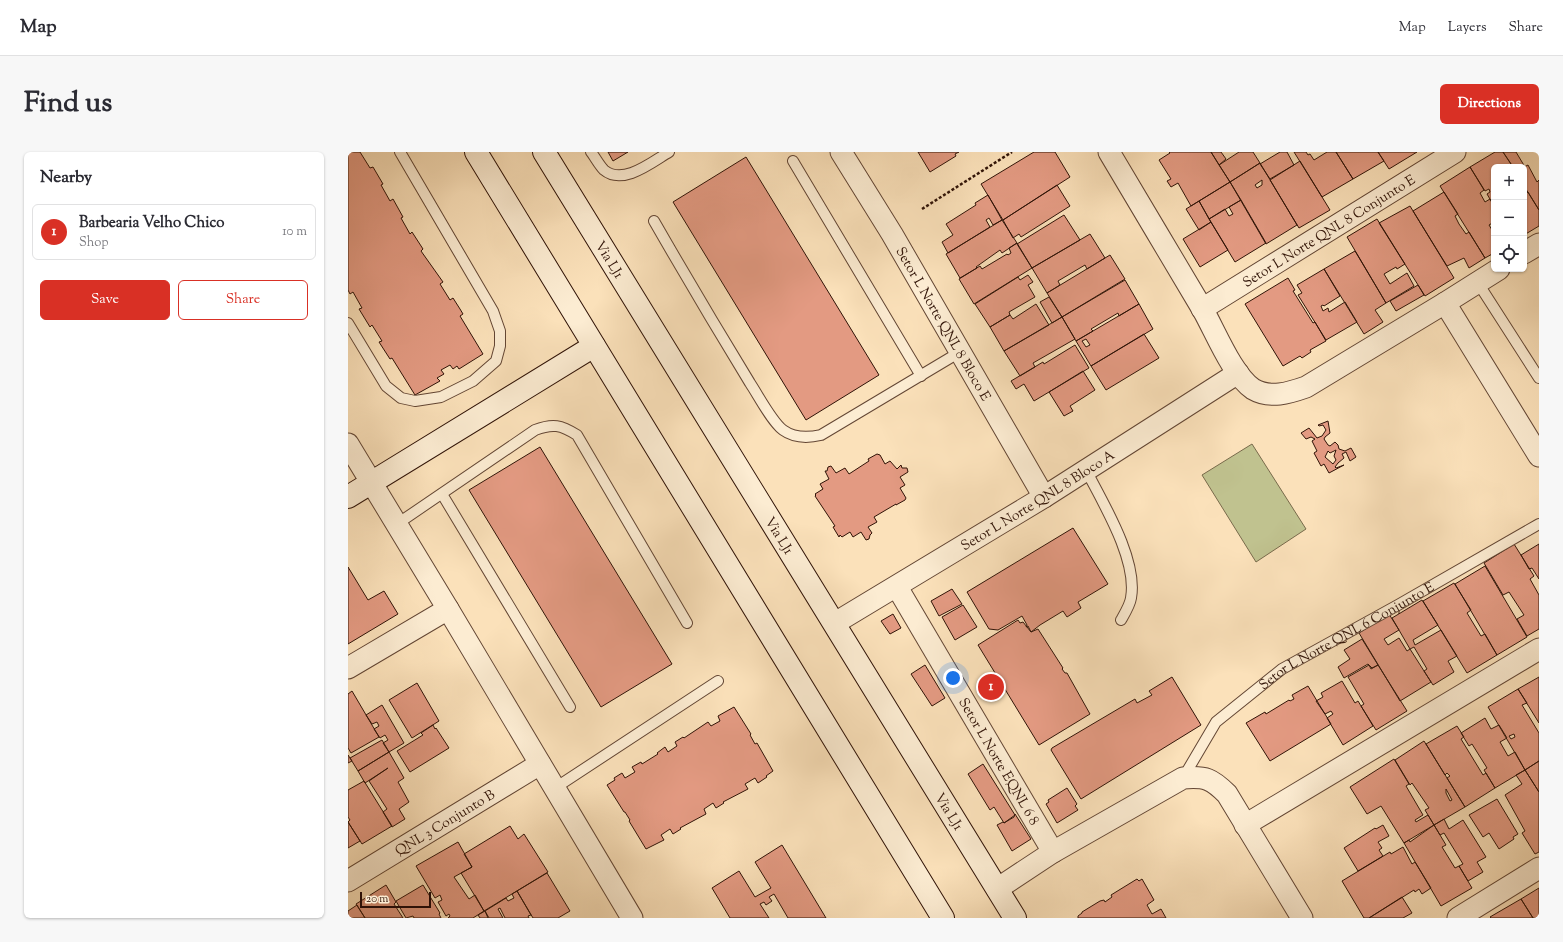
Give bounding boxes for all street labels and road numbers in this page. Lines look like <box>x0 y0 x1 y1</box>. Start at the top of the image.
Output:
street label: Setor L Norte QNL 8 Conjunto E <box>1239 171 1420 293</box>
street label: Via LJ1 <box>589 238 628 283</box>
street label: Setor L Norte QNL 8 Bloco E <box>890 244 995 406</box>
street label: Setor L Norte QNL 8 Bloco A <box>958 446 1120 557</box>
street label: Via LJ1 <box>759 514 797 559</box>
street label: Setor L Norte QNL 6 Conjunto E <box>1255 578 1439 696</box>
street label: Setor L Norte EQNL 6 8 <box>952 695 1043 830</box>
street label: QNL 3 Conjunto B <box>392 786 499 862</box>
street label: Via LJ1 <box>928 790 967 835</box>

